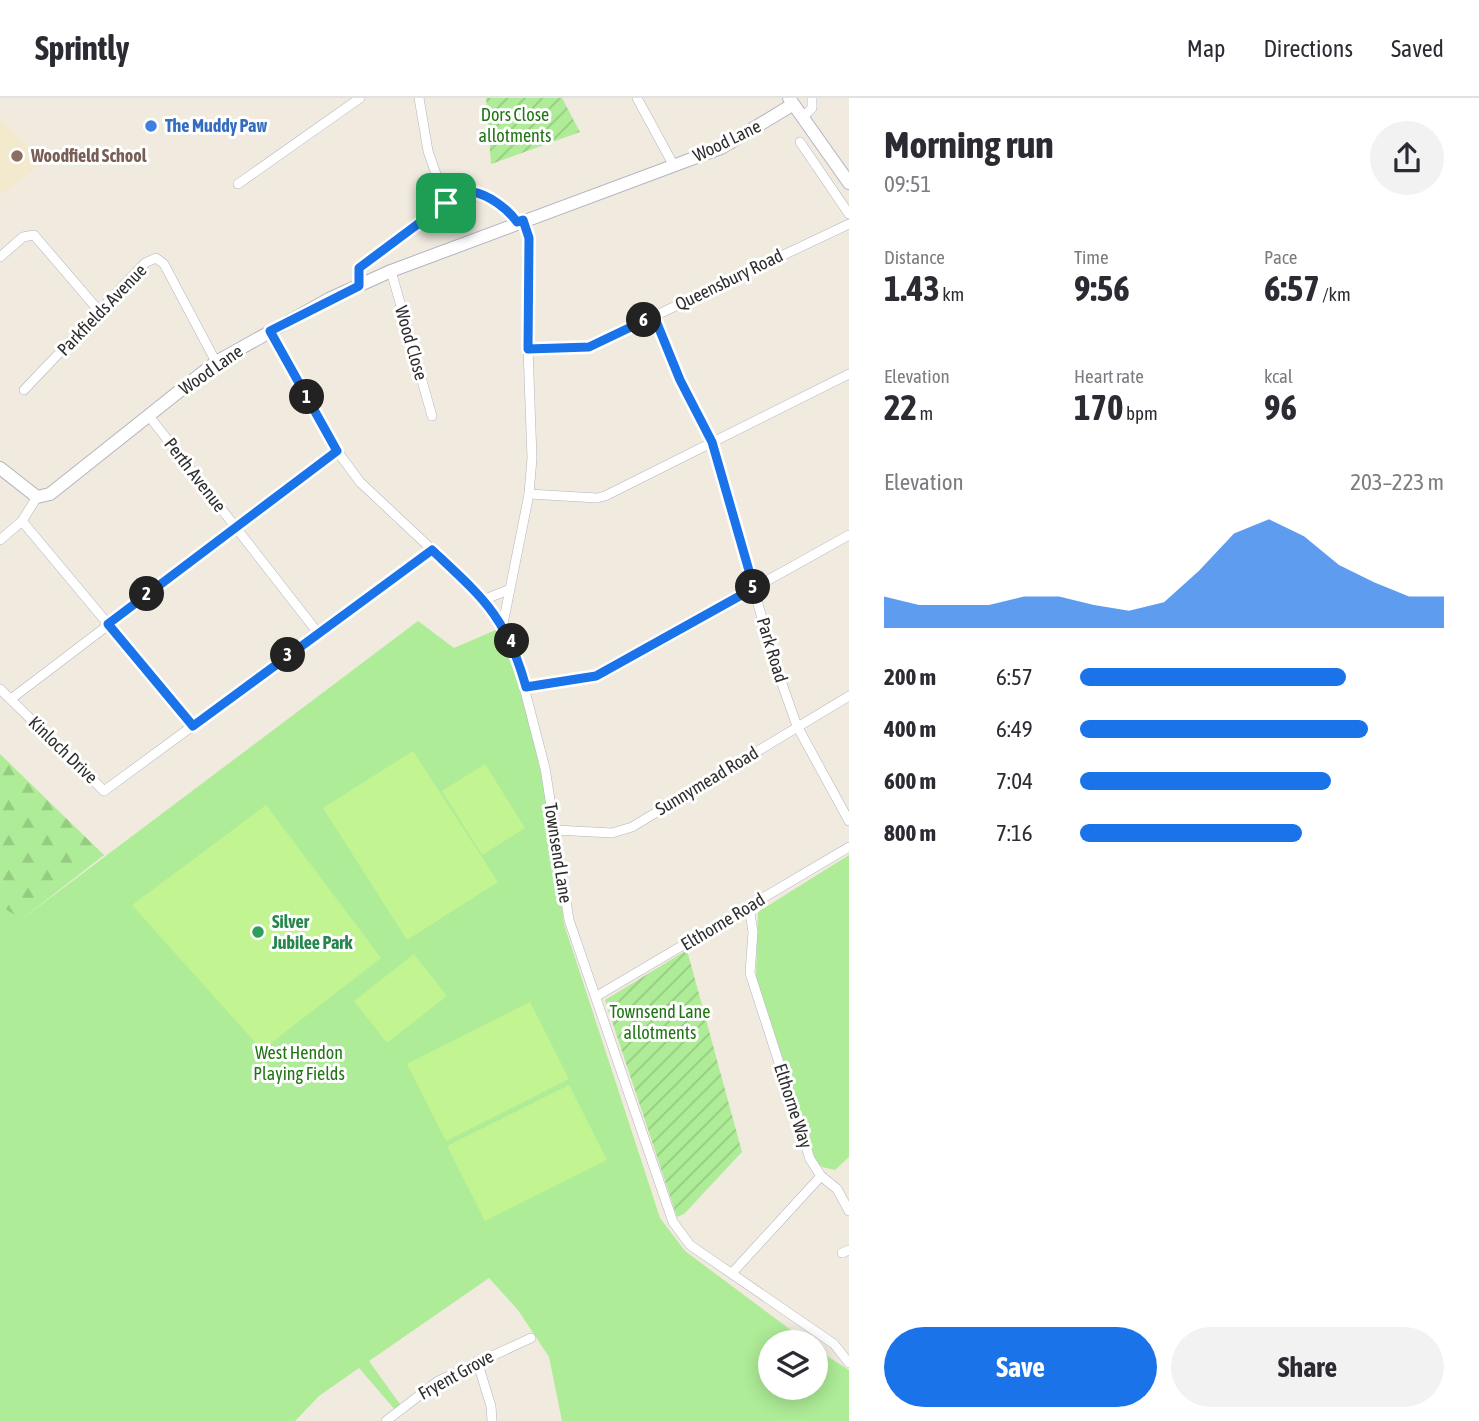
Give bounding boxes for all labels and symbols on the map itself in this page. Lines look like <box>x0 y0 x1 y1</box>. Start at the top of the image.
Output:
park label: Dors Close allotments <box>479 104 551 146</box>
place label: The Muddy Paw <box>165 115 267 136</box>
street label: Wood Lane <box>690 115 764 166</box>
marker: The Muddy Paw <box>143 118 159 134</box>
place label: Woodfield School <box>30 145 147 166</box>
marker: Woodfield School <box>9 148 25 164</box>
pin <box>416 173 476 233</box>
street label: Queensbury Road <box>671 244 786 315</box>
street label: Parkfields Avenue <box>53 260 151 360</box>
pin: 6 <box>626 302 662 338</box>
street label: Wood Close <box>391 303 432 382</box>
street label: Wood Lane <box>175 340 247 399</box>
pin: 1 <box>290 380 324 414</box>
street label: Perth Avenue <box>160 433 231 516</box>
pin: 5 <box>736 570 770 604</box>
pin: 2 <box>130 576 164 612</box>
street label: Park Road <box>753 615 792 685</box>
pin: 4 <box>494 624 530 658</box>
pin: 3 <box>270 638 306 672</box>
street label: Kinloch Drive <box>25 712 102 788</box>
street label: Sunnymead Road <box>652 742 762 819</box>
street label: Townsend Lane <box>540 801 577 904</box>
street label: Elthorne Road <box>677 888 768 955</box>
place label: Silver Jubilee Park <box>271 911 354 953</box>
marker: Silver Jubilee Park <box>250 924 266 940</box>
park label: Townsend Lane allotments <box>609 1001 711 1043</box>
park label: West Hendon Playing Fields <box>253 1042 345 1084</box>
street label: Elthorne Way <box>770 1061 817 1151</box>
street label: Fryent Grove <box>415 1345 497 1404</box>

